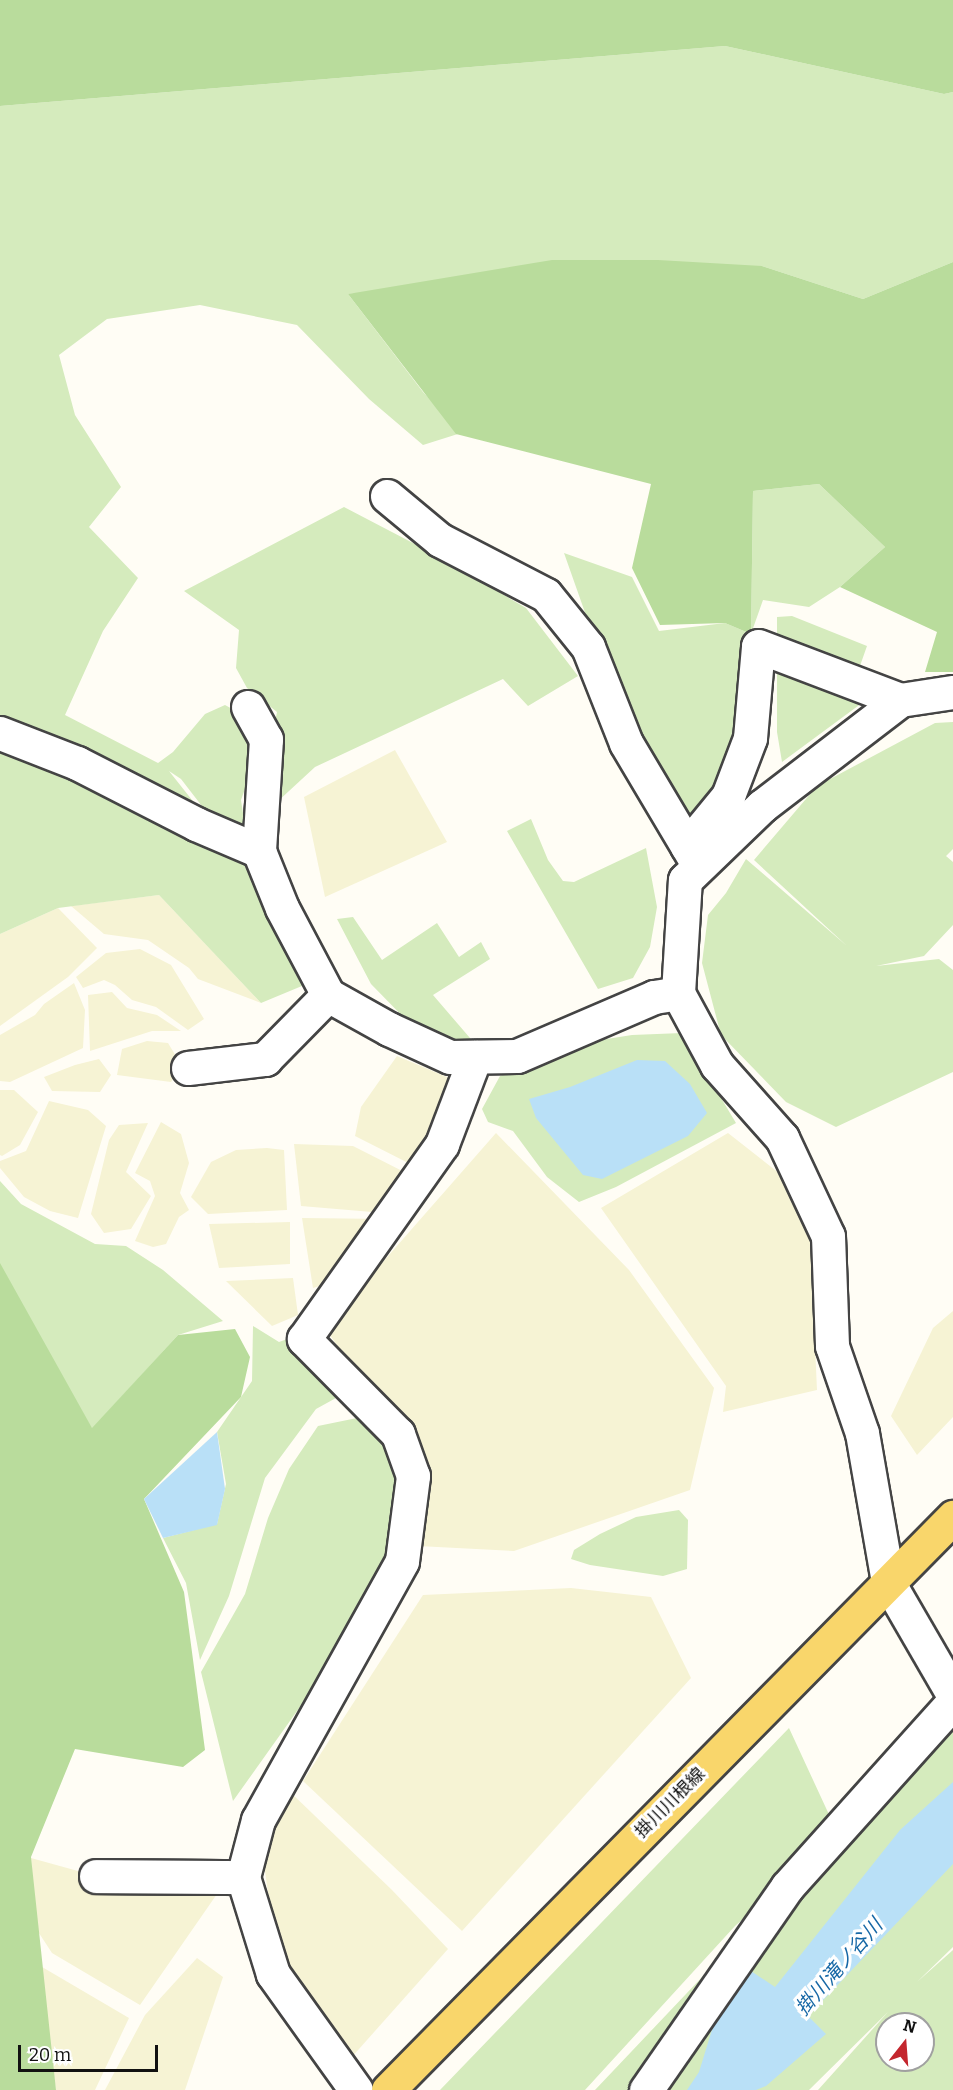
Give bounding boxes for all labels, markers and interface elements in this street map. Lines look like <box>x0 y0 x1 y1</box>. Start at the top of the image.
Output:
street label: 掛川川根線 <box>631 1764 709 1842</box>
water label: 掛川滝ノ谷川 <box>791 1914 887 2020</box>
north arrow <box>875 2012 935 2072</box>
text: N <box>901 2015 919 2037</box>
scale bar <box>21 2033 160 2071</box>
text: 20 m <box>29 2044 71 2066</box>

